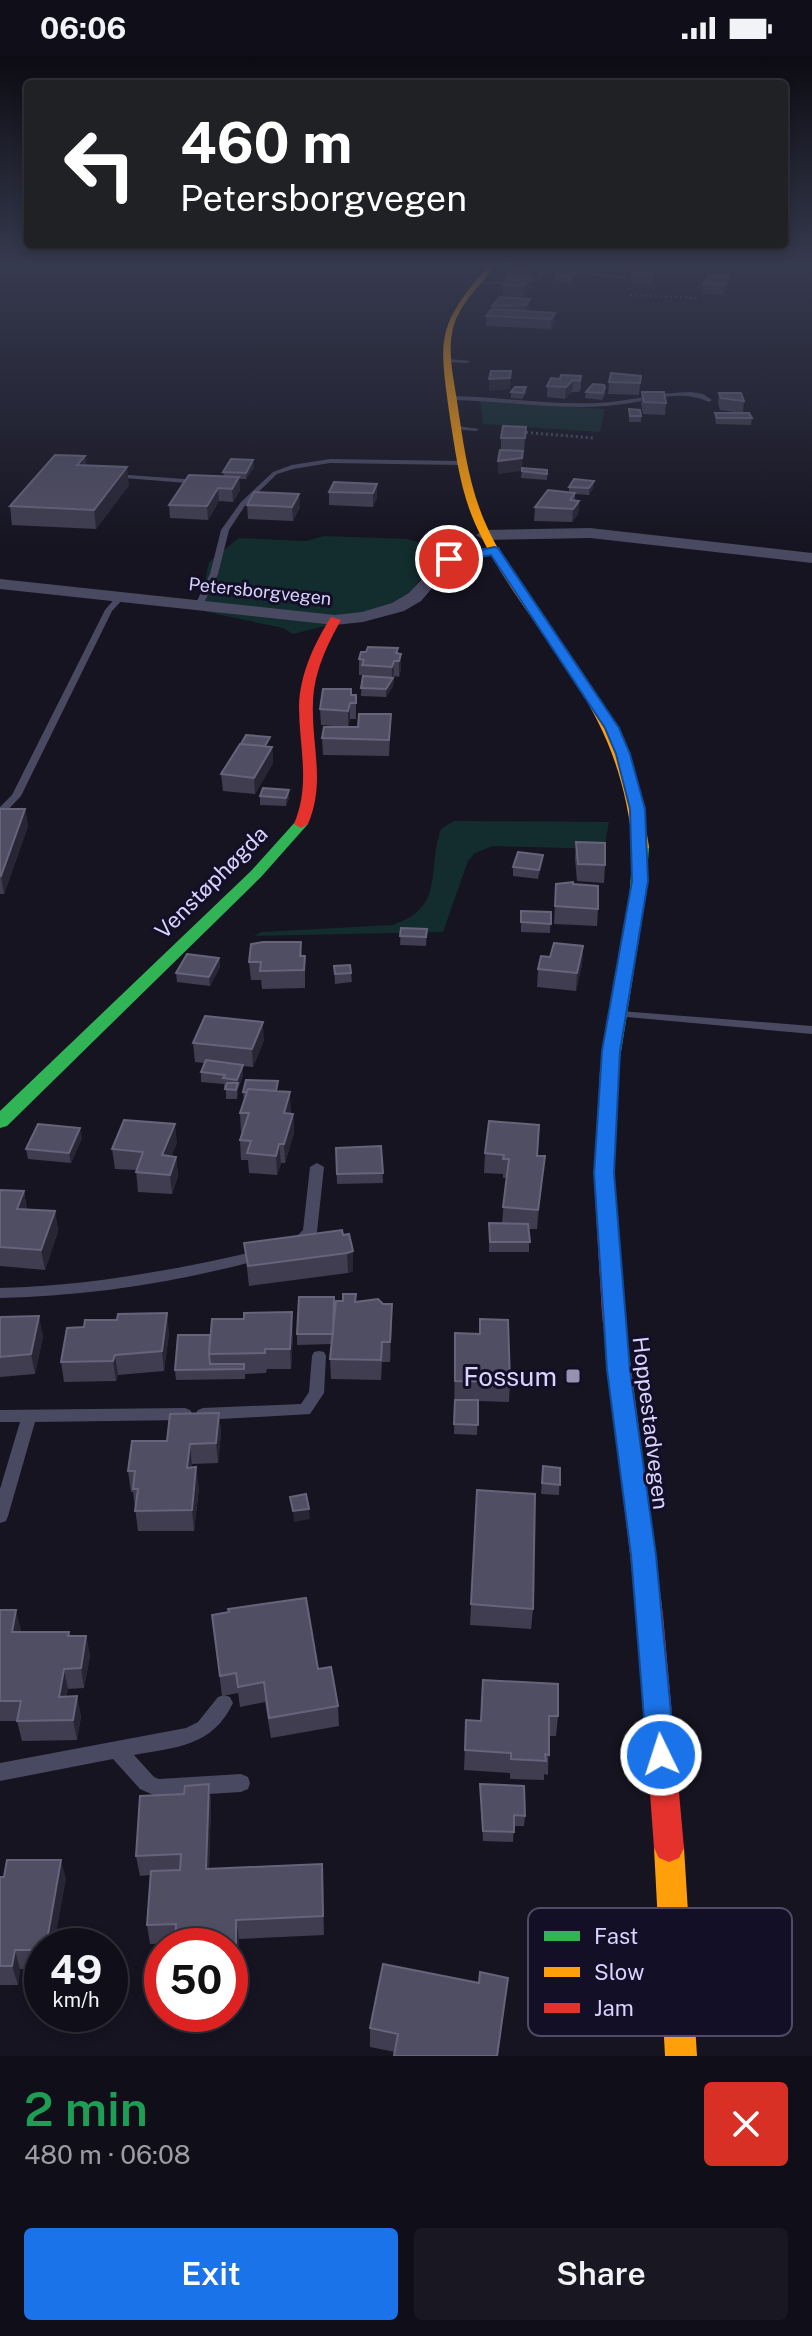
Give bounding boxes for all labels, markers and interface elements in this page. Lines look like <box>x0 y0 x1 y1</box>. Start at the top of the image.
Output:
text: 06:06 <box>40 10 126 46</box>
text: 460 m <box>180 110 352 176</box>
icon: left <box>48 112 152 216</box>
text: Petersborgvegen <box>180 177 467 219</box>
pin <box>415 525 483 593</box>
icon: arrive <box>427 537 471 581</box>
street label: Petersborgvegen <box>188 573 332 609</box>
street label: Venstøphøgda <box>149 820 273 944</box>
street label: Hoppestadvegen <box>627 1335 675 1511</box>
place label: Fossum <box>463 1361 557 1392</box>
marker: Fossum <box>564 1367 582 1385</box>
position arrow <box>619 1713 703 1797</box>
legend <box>528 1908 792 2036</box>
text: Fast <box>594 1923 638 1949</box>
speed limit sign: 50 <box>144 1928 248 2032</box>
text: 49 <box>50 1946 102 1993</box>
text: Slow <box>594 1959 644 1985</box>
text: km/h <box>52 1988 100 2012</box>
text: Jam <box>594 1995 634 2021</box>
text: 2 min <box>24 2080 148 2137</box>
button: close <box>704 2082 788 2166</box>
text: 480 m · 06:08 <box>24 2139 191 2170</box>
button: Exit <box>24 2228 398 2320</box>
button: Share <box>414 2228 788 2320</box>

